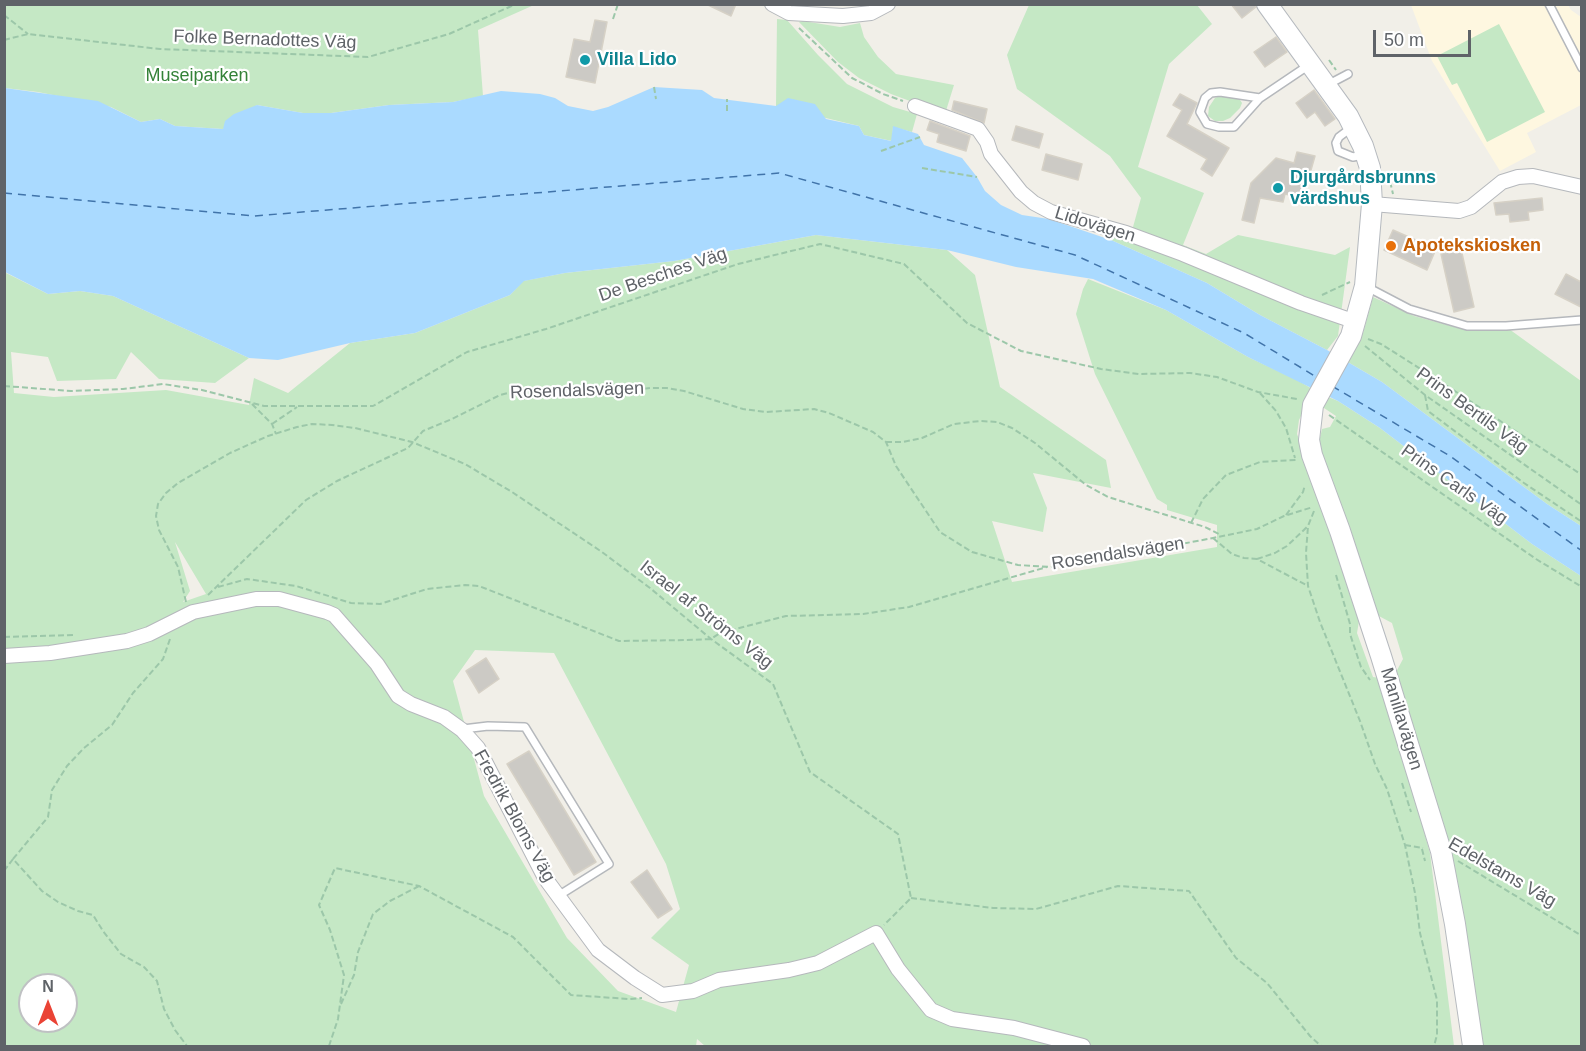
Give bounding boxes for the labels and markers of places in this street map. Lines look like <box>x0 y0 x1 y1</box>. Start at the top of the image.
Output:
place label: Villa Lido <box>597 49 677 71</box>
marker: Villa Lido <box>578 53 592 67</box>
place label: Djurgårdsbrunns värdshus <box>1290 167 1436 210</box>
marker: Djurgårdsbrunns värdshus <box>1271 181 1285 195</box>
place label: Apotekskiosken <box>1403 235 1541 257</box>
marker: Apotekskiosken <box>1384 239 1398 253</box>

